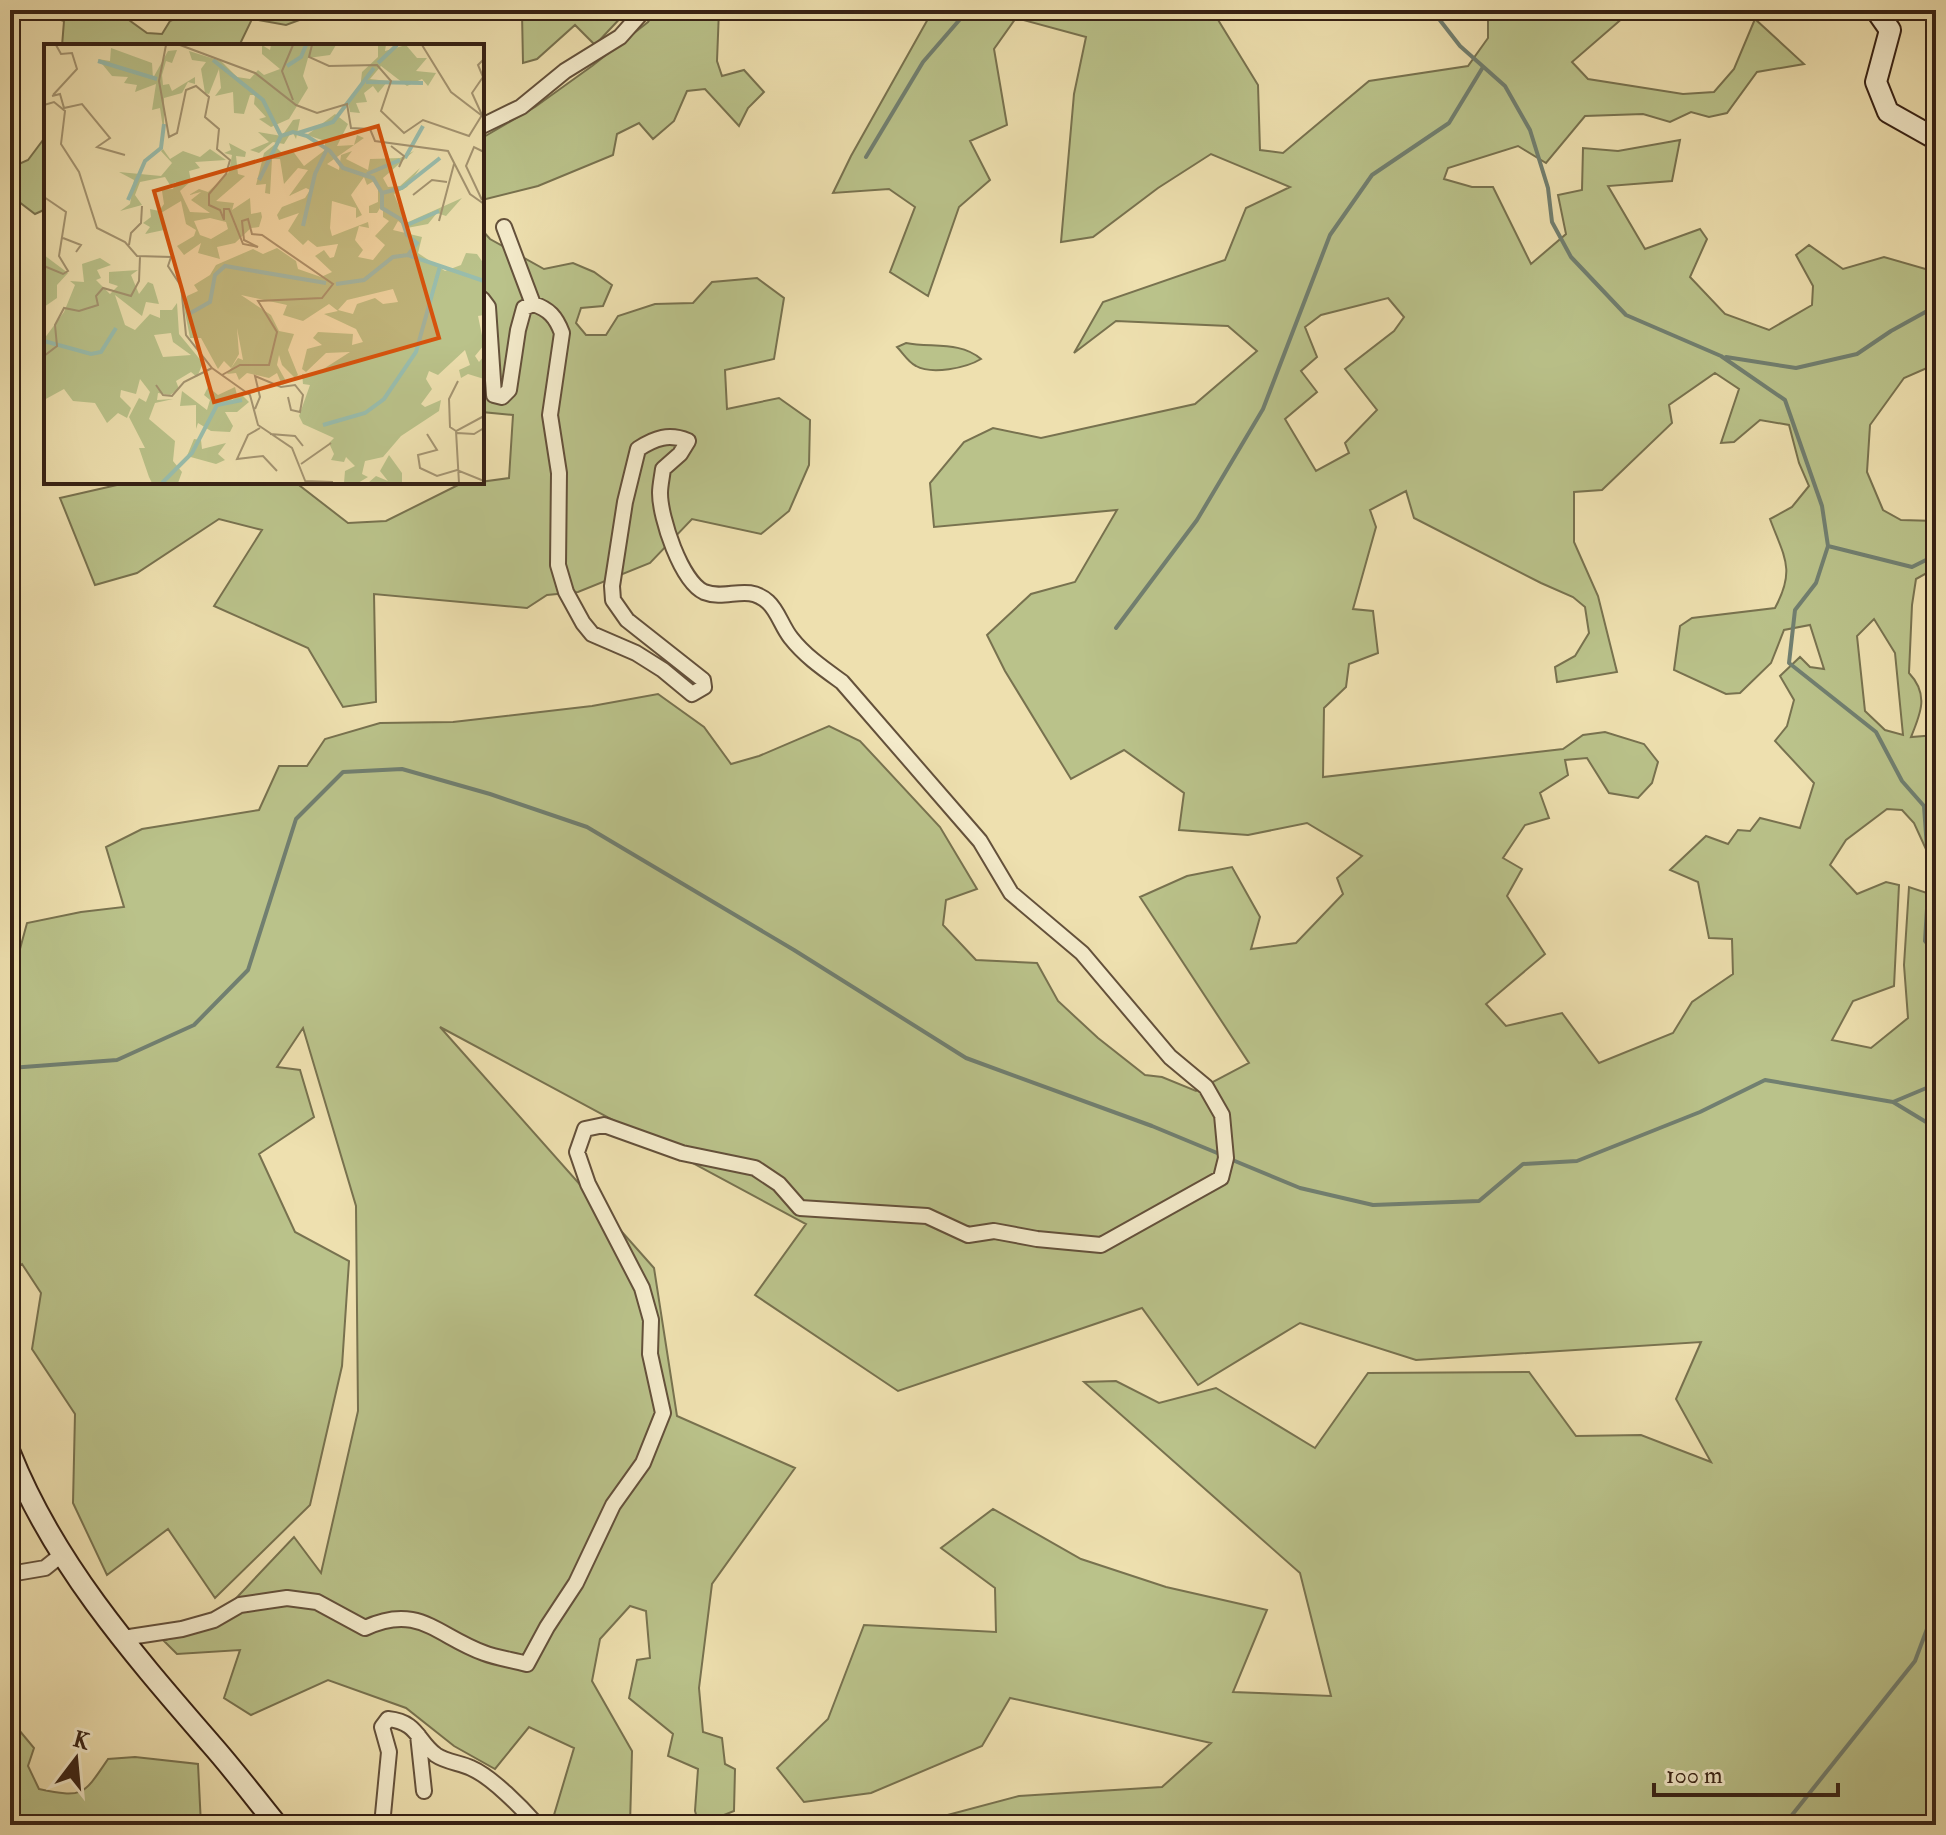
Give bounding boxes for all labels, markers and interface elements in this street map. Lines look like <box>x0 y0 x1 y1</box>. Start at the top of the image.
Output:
inset map <box>44 44 484 484</box>
north arrow <box>36 1719 116 1799</box>
text: K <box>70 1725 93 1756</box>
scale bar <box>1654 1747 1838 1797</box>
text: 100 m <box>1666 1760 1723 1791</box>

